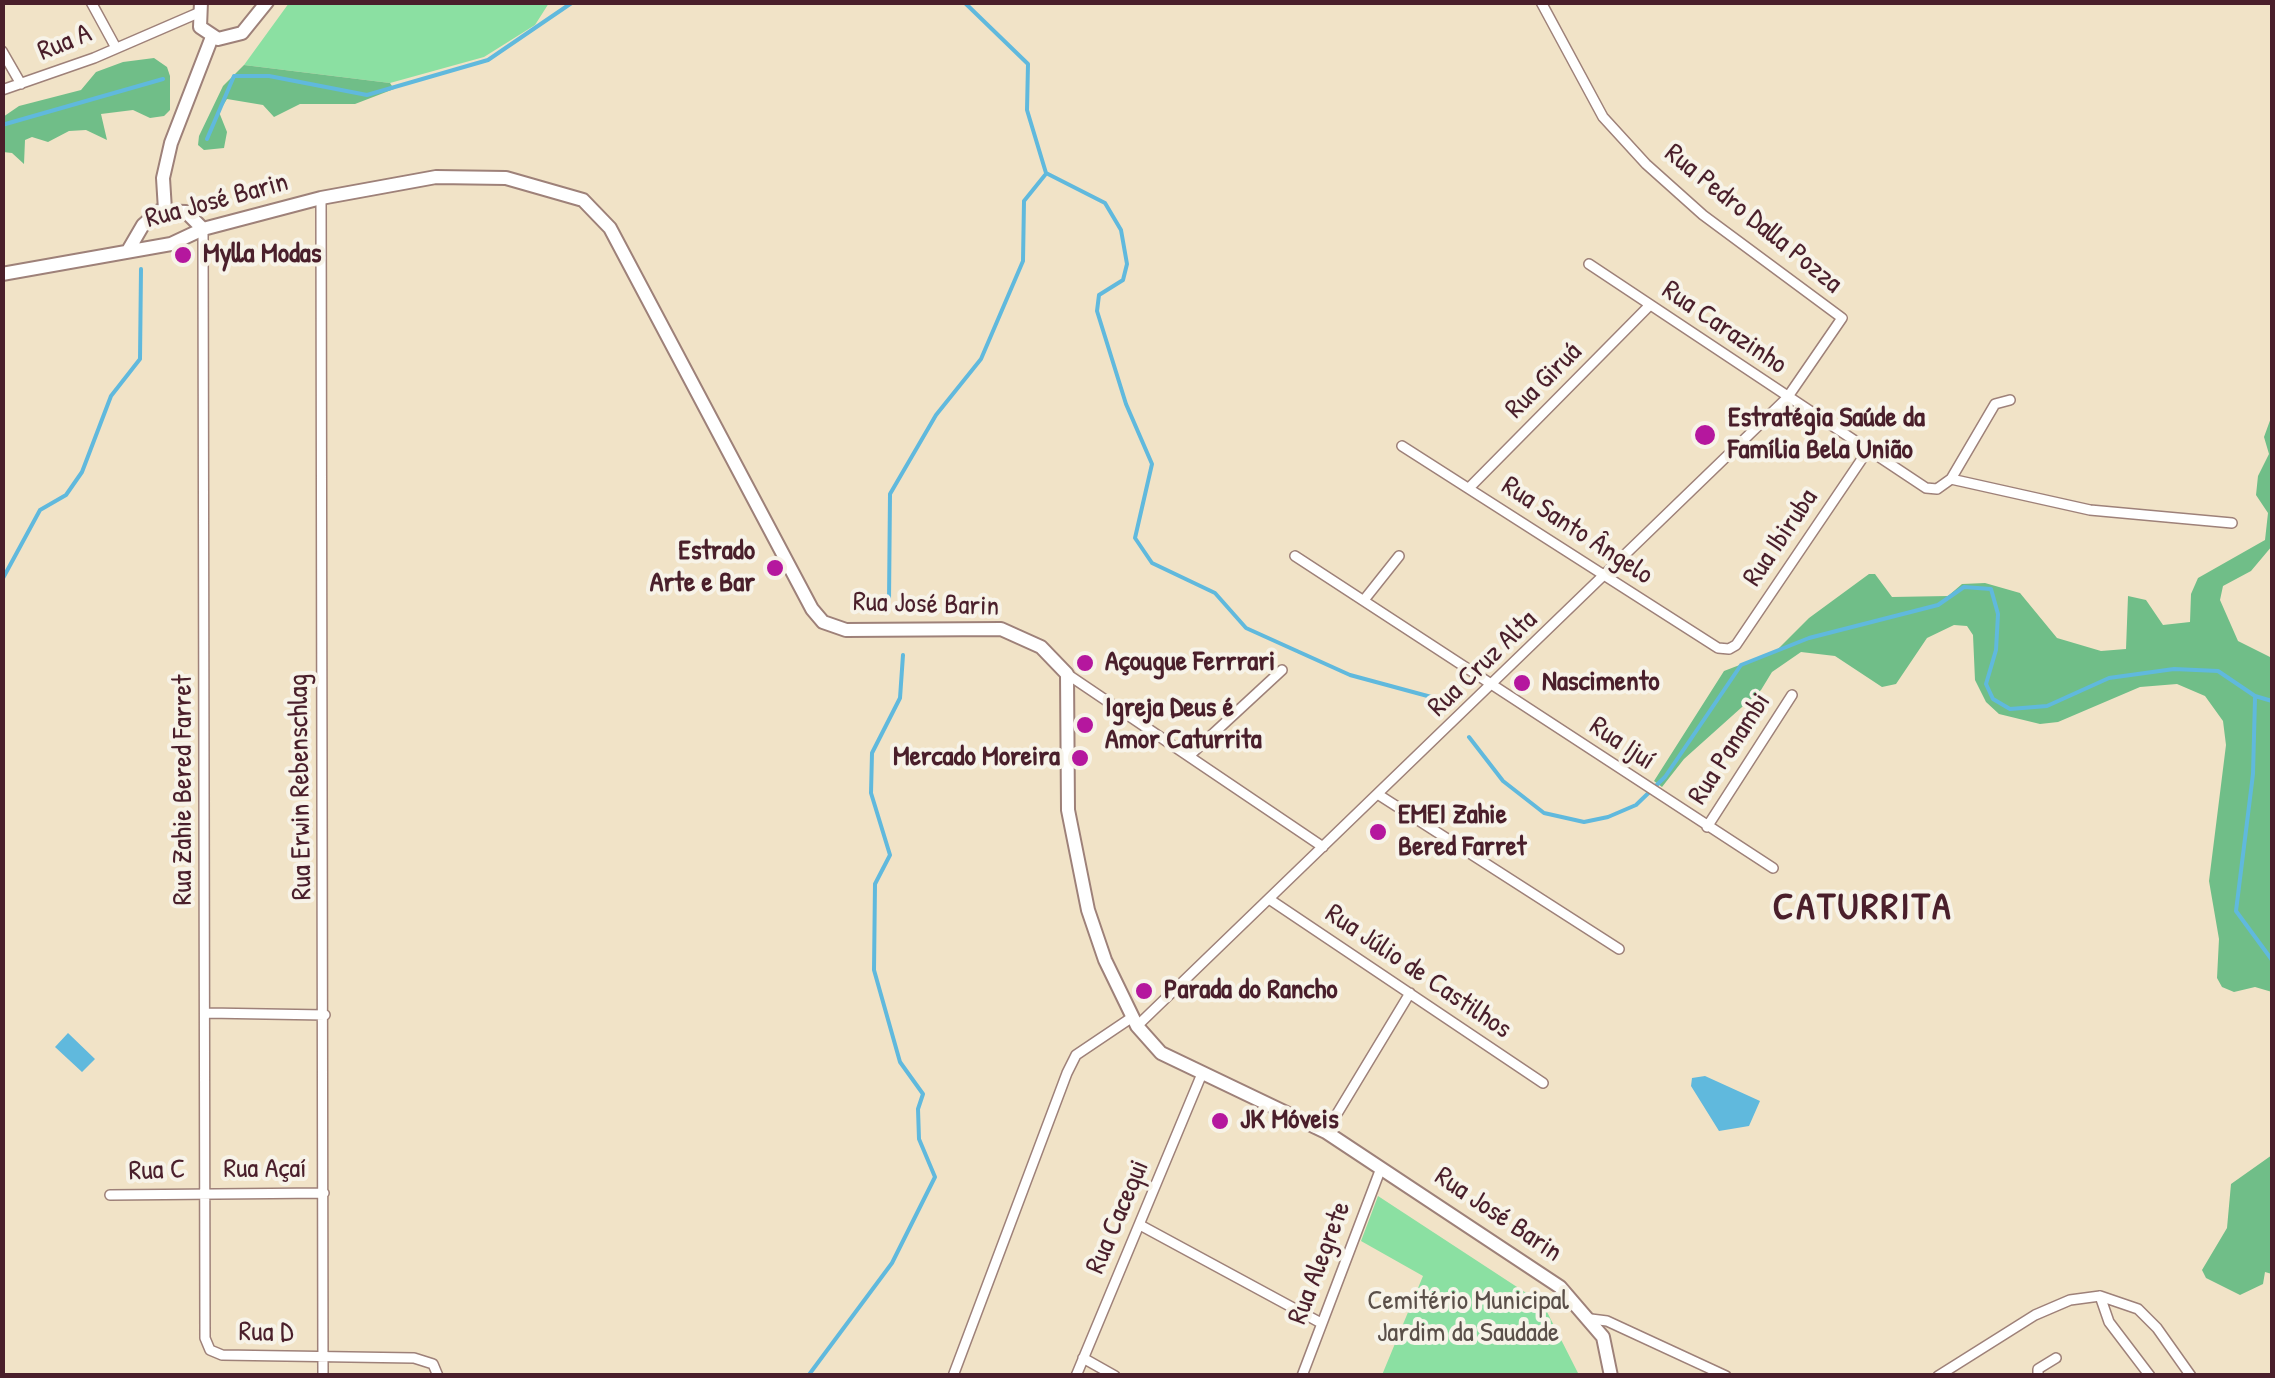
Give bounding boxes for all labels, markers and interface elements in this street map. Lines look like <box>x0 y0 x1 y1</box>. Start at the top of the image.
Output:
street label: Rua A <box>33 17 97 69</box>
street label: Rua Pedro Dalla Pozza <box>1657 137 1849 301</box>
street label: Rua José Barin <box>142 166 292 236</box>
place label: Mylla Modas <box>203 238 322 272</box>
marker: Mylla Modas <box>172 244 194 266</box>
street label: Rua Carazinho <box>1655 274 1793 382</box>
street label: Rua Giruá <box>1499 336 1589 426</box>
place label: Estratégia Saúde da Família Bela União <box>1728 402 1925 468</box>
marker: Estratégia Saúde da Família Bela União <box>1692 422 1718 448</box>
street label: Rua Santo Ângelo <box>1495 470 1659 592</box>
street label: Rua Ibiruba <box>1736 483 1826 593</box>
place label: Estrado Arte e Bar <box>650 535 755 601</box>
marker: Estrado Arte e Bar <box>764 557 786 579</box>
street label: Rua José Barin <box>852 586 1000 624</box>
street label: Rua Cruz Alta <box>1421 604 1545 724</box>
place label: Açougue Ferrrari <box>1105 646 1275 680</box>
marker: Açougue Ferrrari <box>1074 652 1096 674</box>
place label: Nascimento <box>1542 666 1660 700</box>
marker: Nascimento <box>1511 672 1533 694</box>
street label: Rua Erwin Rebenschlag <box>282 674 320 900</box>
street label: Rua Zahie Bered Farret <box>167 675 201 905</box>
street label: Rua Panambi <box>1682 687 1778 811</box>
place label: Igreja Deus é Amor Caturrita <box>1105 692 1262 758</box>
street label: Rua Ijuí <box>1583 710 1661 778</box>
marker: Igreja Deus é Amor Caturrita <box>1074 714 1096 736</box>
place label: Mercado Moreira <box>893 741 1060 775</box>
marker: Mercado Moreira <box>1069 747 1091 769</box>
place label: EMEI Zahie Bered Farret <box>1398 799 1526 865</box>
marker: EMEI Zahie Bered Farret <box>1367 821 1389 843</box>
district label: CATURRITA <box>1773 886 1953 932</box>
street label: Rua Júlio de Castilhos <box>1319 897 1517 1047</box>
place label: Parada do Rancho <box>1164 974 1337 1008</box>
marker: Parada do Rancho <box>1133 980 1155 1002</box>
place label: JK Móveis <box>1240 1104 1339 1138</box>
marker: JK Móveis <box>1209 1110 1231 1132</box>
street label: Rua C <box>128 1153 186 1189</box>
street label: Rua Açaí <box>223 1153 307 1187</box>
street label: Rua Cacequi <box>1079 1155 1157 1279</box>
street label: Rua José Barin <box>1428 1160 1568 1270</box>
street label: Rua Alegrete <box>1281 1197 1359 1329</box>
park label: Cemitério Municipal Jardim da Saudade <box>1367 1285 1569 1351</box>
street label: Rua D <box>238 1316 294 1350</box>

